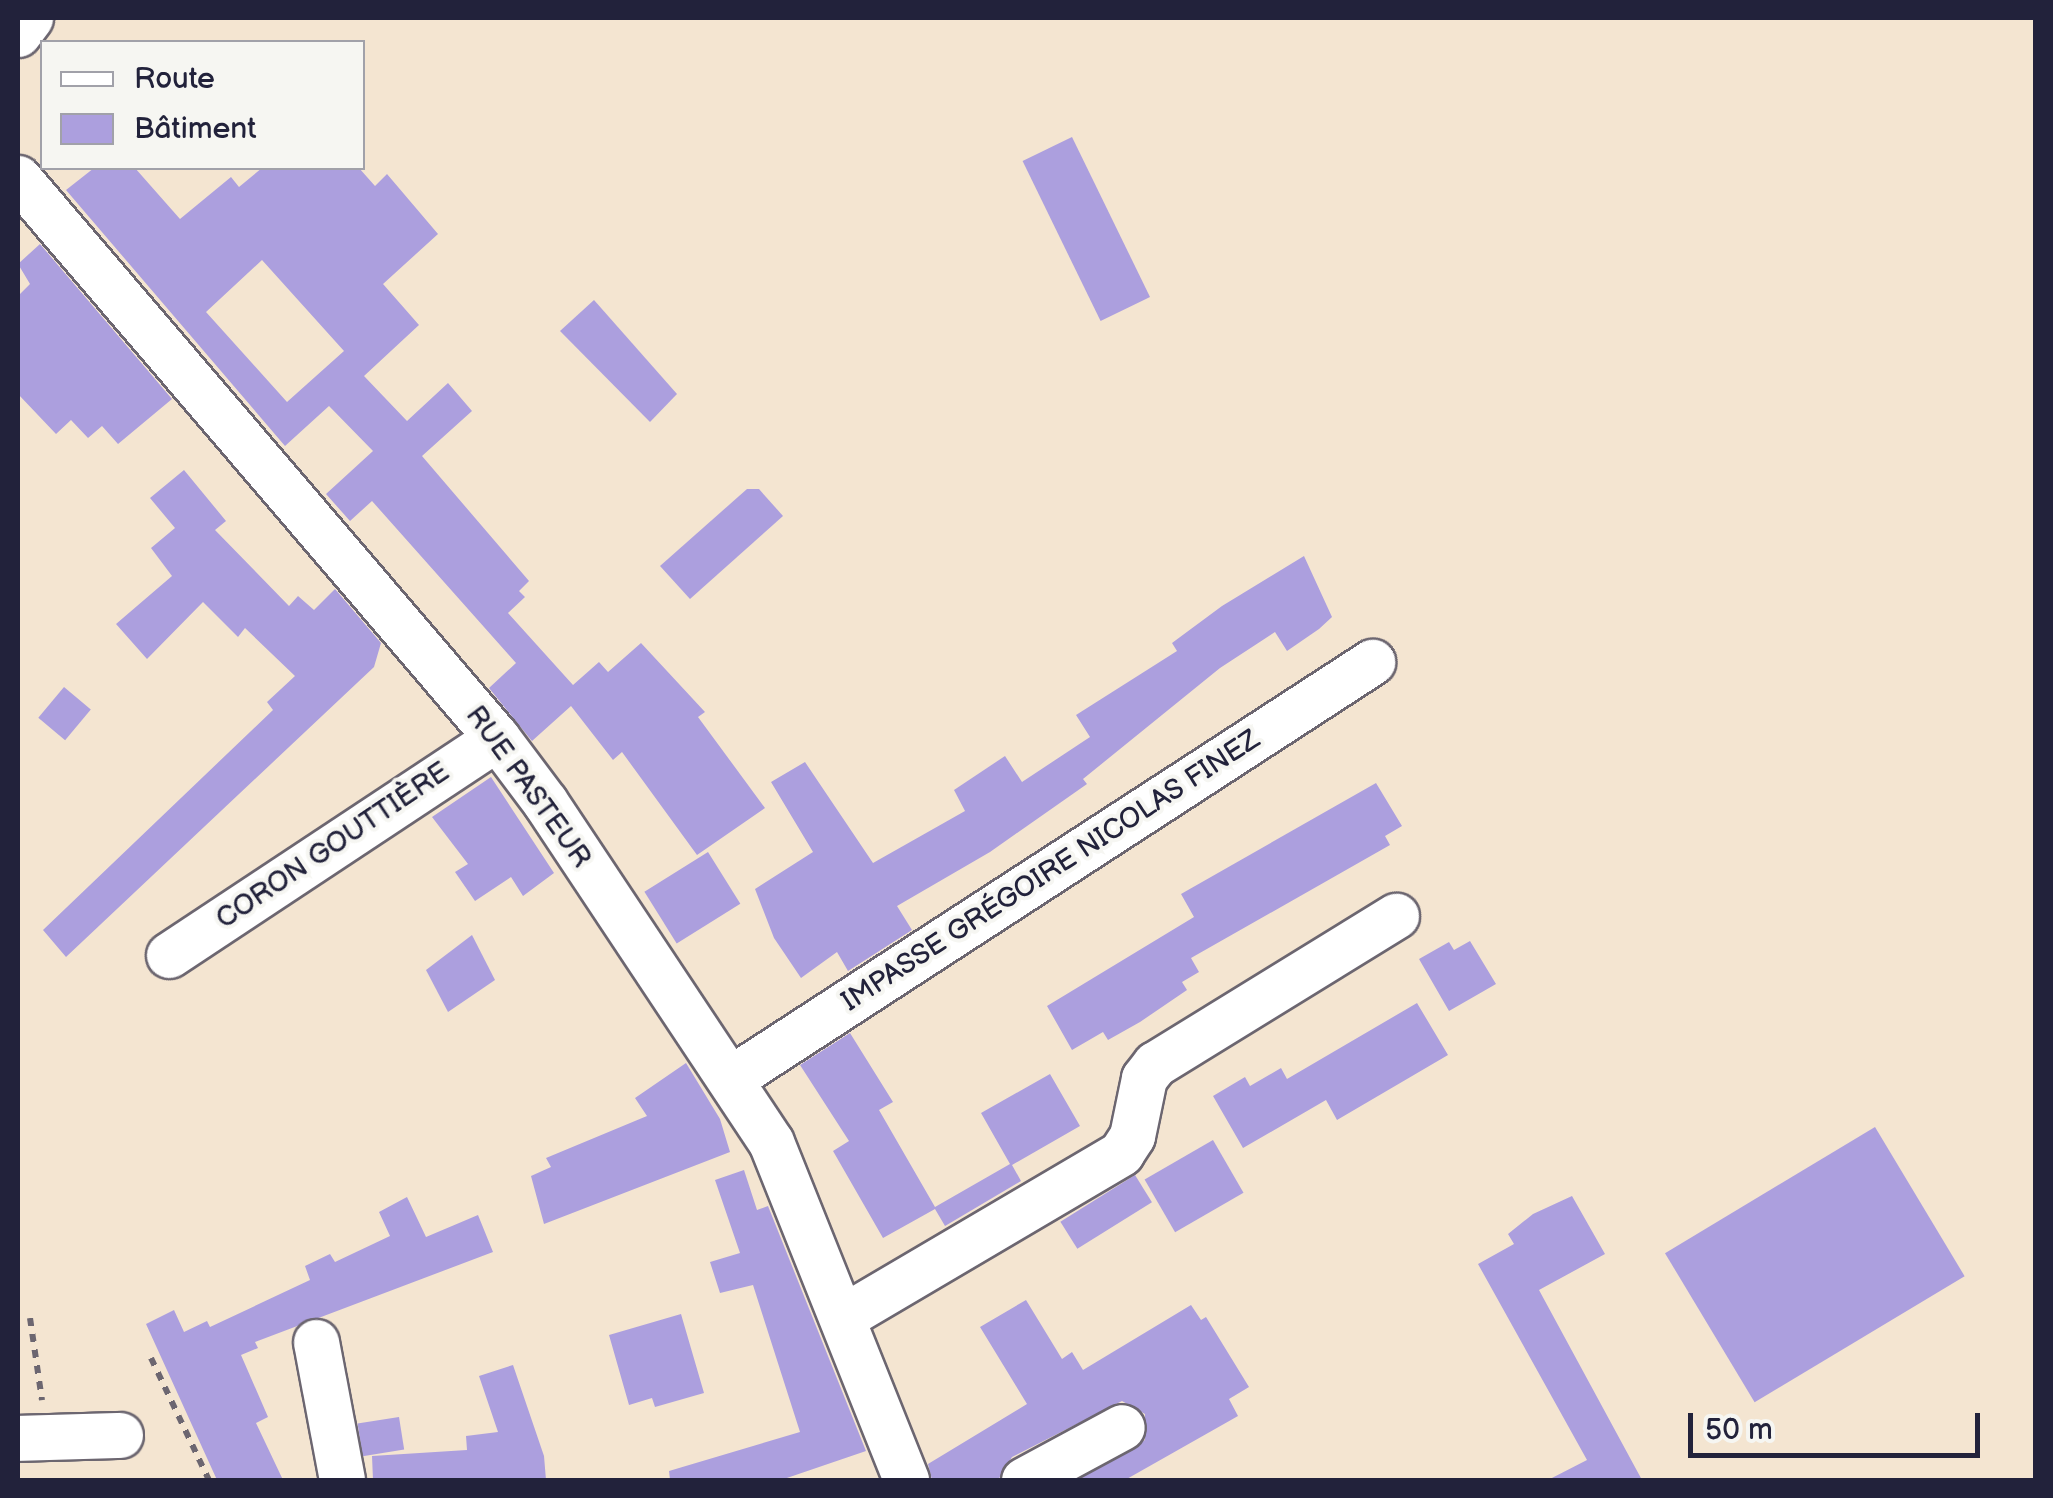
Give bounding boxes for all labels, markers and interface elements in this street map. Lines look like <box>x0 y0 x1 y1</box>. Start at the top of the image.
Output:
legend <box>40 40 365 170</box>
text: Route <box>134 61 215 97</box>
text: Bâtiment <box>134 111 257 147</box>
street label: RUE PASTEUR <box>458 700 598 874</box>
street label: IMPASSE GRÉGOIRE NICOLAS FINEZ <box>836 723 1266 1019</box>
street label: CORON GOUTTIÈRE <box>210 755 456 937</box>
scale bar <box>1693 1393 1986 1455</box>
text: 50 m <box>1705 1412 1773 1448</box>

